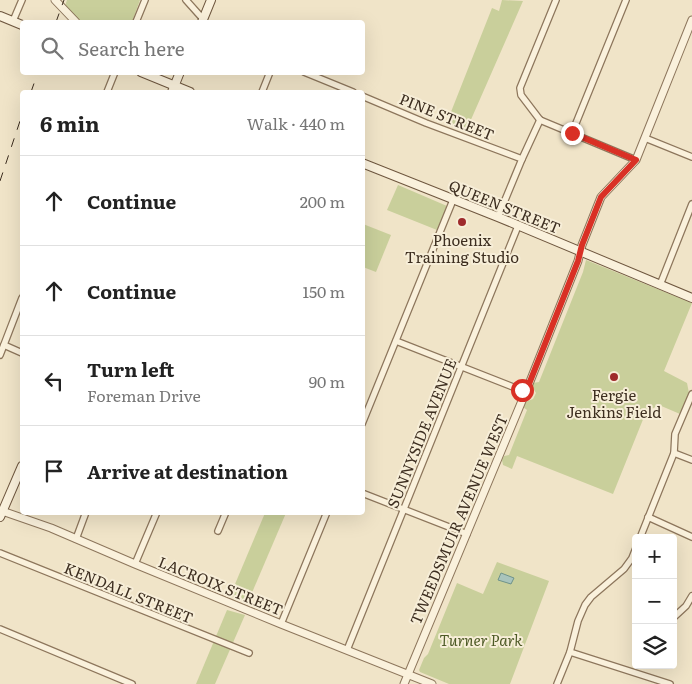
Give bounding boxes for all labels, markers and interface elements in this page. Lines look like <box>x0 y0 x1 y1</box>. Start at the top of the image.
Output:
search box <box>20 20 365 75</box>
icon: search <box>38 34 66 62</box>
text: Search here <box>78 34 185 62</box>
street label: PINE STREET <box>396 86 498 146</box>
text: 6 min <box>40 107 100 138</box>
text: Walk · 440 m <box>247 111 345 135</box>
route end <box>561 122 584 145</box>
street label: QUEEN STREET <box>446 173 564 239</box>
icon: ahead <box>40 187 68 215</box>
text: Continue <box>87 187 176 215</box>
text: 200 m <box>300 189 345 213</box>
marker: Phoenix Training Studio <box>456 216 468 228</box>
place label: Phoenix Training Studio <box>405 228 519 268</box>
icon: ahead <box>40 277 68 305</box>
text: Continue <box>87 277 176 305</box>
text: 150 m <box>302 279 345 303</box>
text: Turn left <box>87 355 174 383</box>
street label: SUNNYSIDE AVENUE <box>380 355 462 511</box>
icon: left <box>40 367 68 395</box>
text: 90 m <box>309 369 345 393</box>
marker: Fergie Jenkins Field <box>608 371 620 383</box>
route start <box>511 379 534 402</box>
text: Foreman Drive <box>87 383 201 407</box>
place label: Fergie Jenkins Field <box>567 383 661 423</box>
street label: TWEEDSMUIR AVENUE WEST <box>403 410 513 628</box>
icon: arrive <box>40 457 68 485</box>
text: Arrive at destination <box>87 457 288 485</box>
map controls <box>632 534 677 669</box>
button: + <box>632 534 677 579</box>
street label: LACROIX STREET <box>155 549 287 621</box>
street label: KENDALL STREET <box>61 556 197 628</box>
button: − <box>632 579 677 624</box>
button: layers <box>632 624 677 669</box>
park label: Turner Park <box>440 628 523 651</box>

